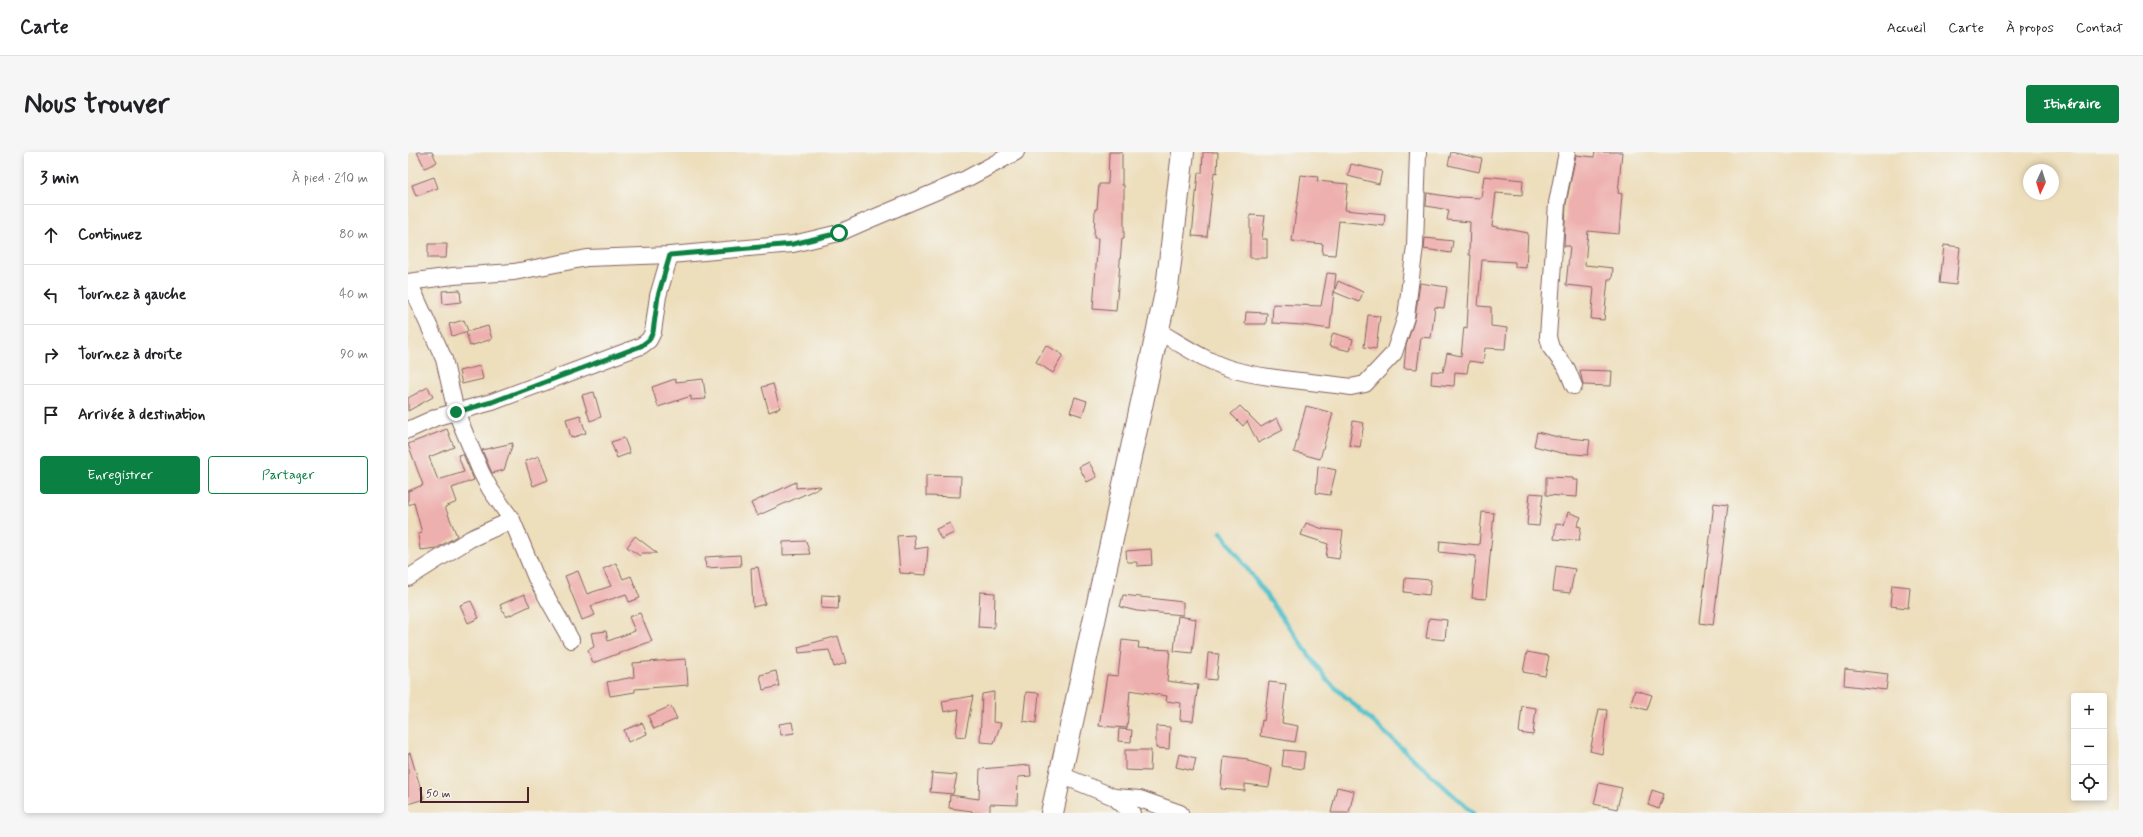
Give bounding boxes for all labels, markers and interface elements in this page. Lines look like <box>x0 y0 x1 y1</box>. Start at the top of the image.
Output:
text: Carte <box>20 15 69 40</box>
text: Accueil <box>1887 19 1926 37</box>
text: Carte <box>1948 19 1984 37</box>
text: À propos <box>2006 19 2054 37</box>
text: Contact <box>2076 19 2123 37</box>
button: Itinéraire <box>2026 85 2119 123</box>
text: Nous trouver <box>24 86 169 123</box>
north arrow <box>2023 164 2059 200</box>
text: 3 min <box>40 167 79 189</box>
text: À pied · 210 m <box>292 170 368 187</box>
icon: ahead <box>40 224 62 246</box>
route start <box>830 224 848 242</box>
text: Continuez <box>78 225 142 245</box>
text: 80 m <box>339 226 368 243</box>
icon: left <box>40 284 62 306</box>
text: Tournez à gauche <box>78 285 186 305</box>
text: 40 m <box>339 286 368 303</box>
icon: right <box>40 344 62 366</box>
text: Tournez à droite <box>78 345 182 365</box>
text: 90 m <box>340 346 368 363</box>
route end <box>447 403 465 421</box>
icon: arrive <box>40 404 62 426</box>
text: Arrivée à destination <box>78 405 205 425</box>
button: Enregistrer <box>40 456 200 494</box>
button: Partager <box>208 456 368 494</box>
map controls <box>2071 693 2107 801</box>
button: + <box>2071 693 2107 729</box>
button: − <box>2071 729 2107 765</box>
button: locate <box>2071 765 2107 801</box>
scale bar <box>420 785 529 804</box>
text: 50 m <box>426 787 451 801</box>

